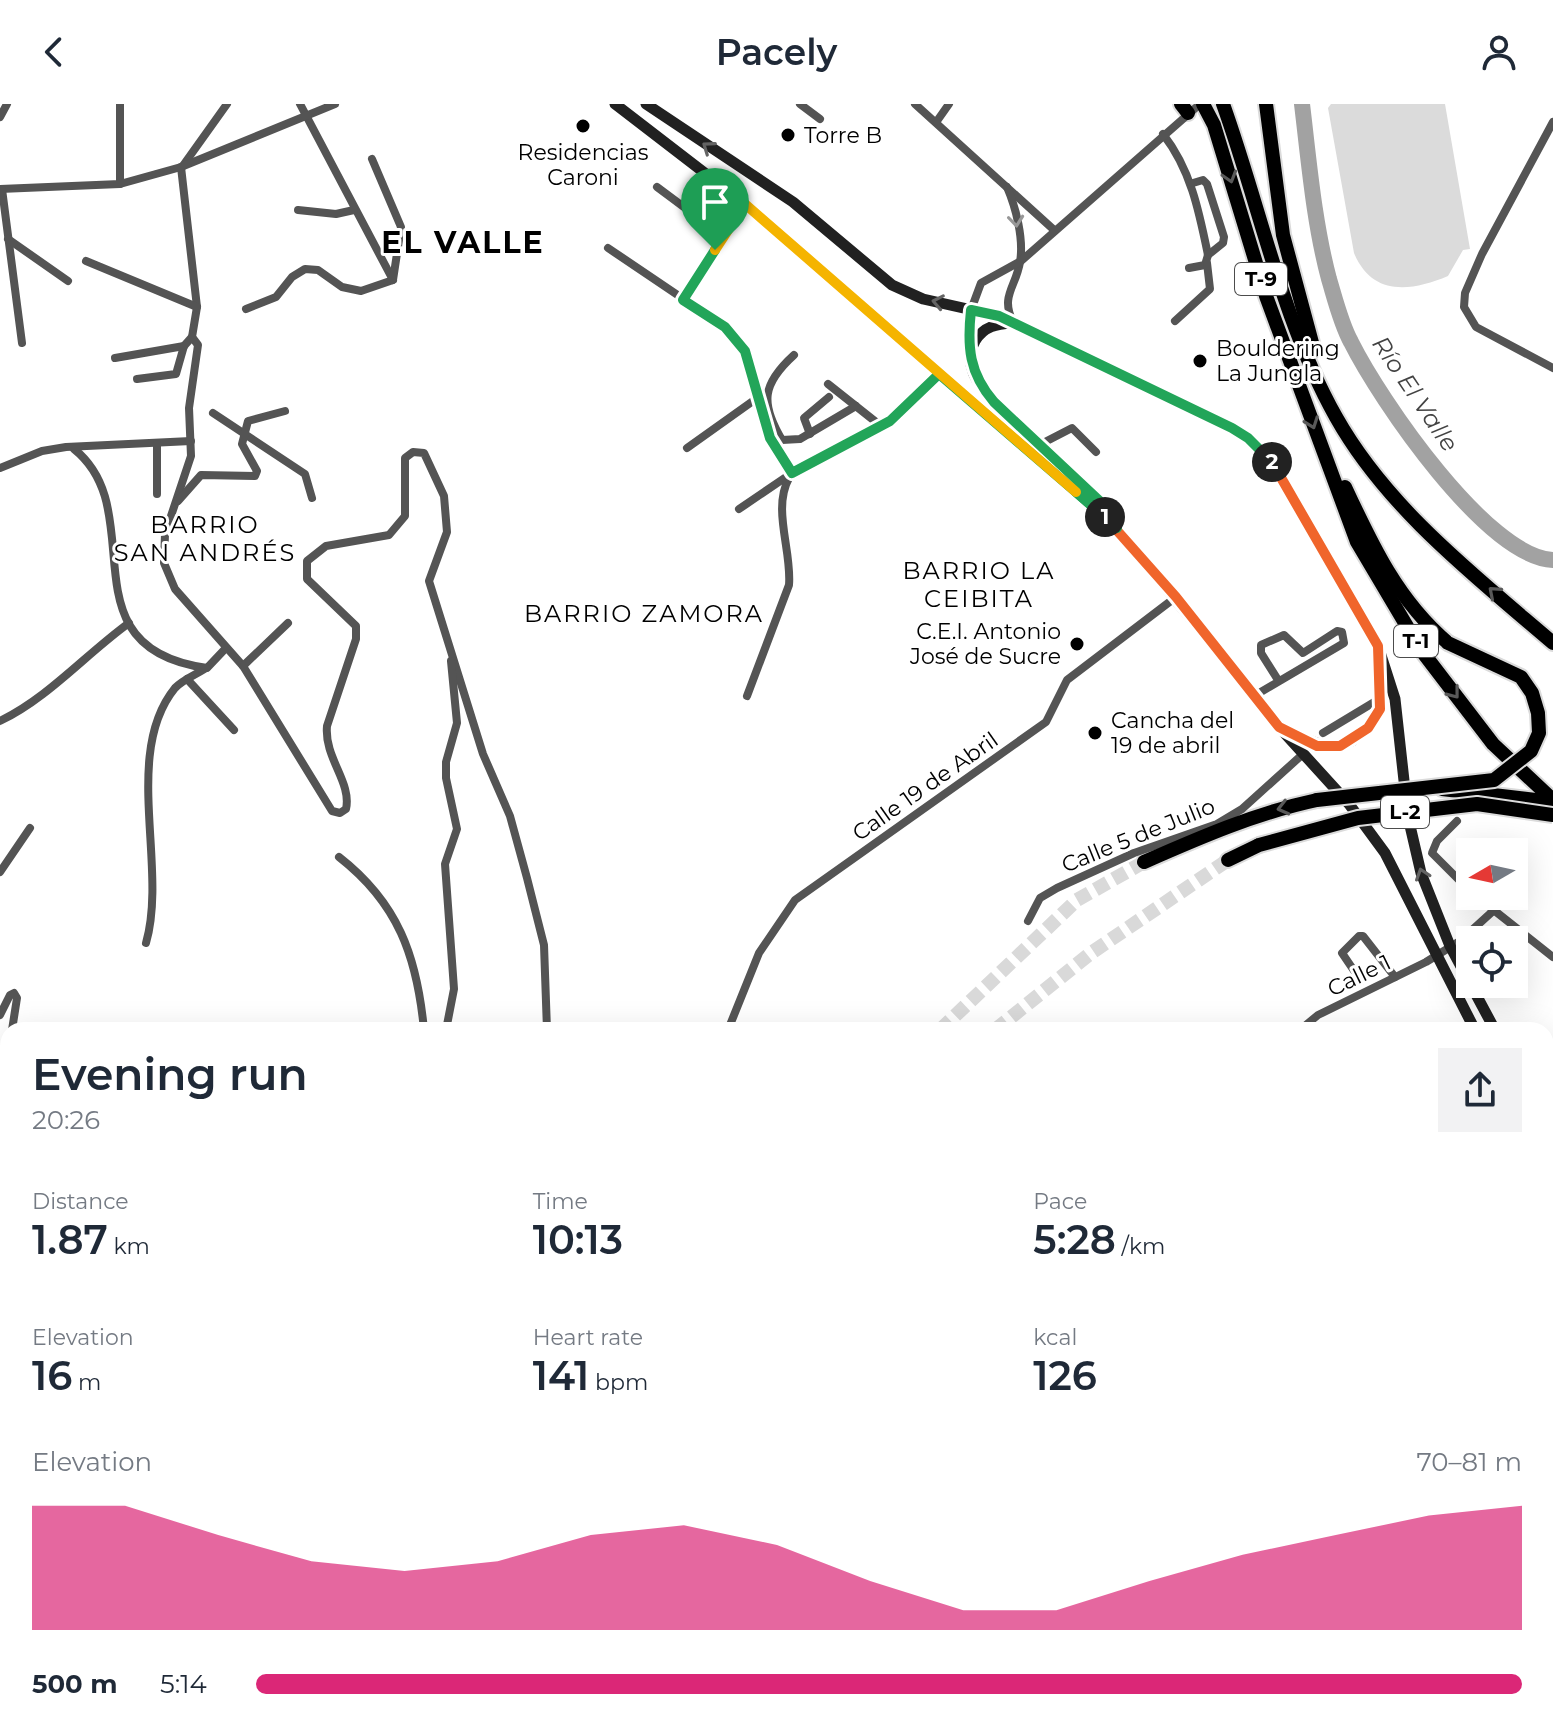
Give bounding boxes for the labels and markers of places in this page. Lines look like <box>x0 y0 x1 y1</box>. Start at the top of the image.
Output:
marker: Residencias Caroni <box>574 117 592 135</box>
place label: Torre B <box>804 122 882 149</box>
marker: Torre B <box>779 126 797 144</box>
place label: Residencias Caroni <box>518 139 649 191</box>
pin <box>681 168 749 250</box>
place label: Bouldering La Jungla <box>1216 335 1340 387</box>
marker: Bouldering La Jungla <box>1191 352 1209 370</box>
pin: 2 <box>1252 442 1292 482</box>
pin: 1 <box>1085 497 1125 537</box>
place label: C.E.I. Antonio José de Sucre <box>909 618 1061 670</box>
marker: C.E.I. Antonio José de Sucre <box>1068 635 1086 653</box>
place label: Cancha del 19 de abril <box>1111 707 1234 759</box>
marker: Cancha del 19 de abril <box>1086 724 1104 742</box>

